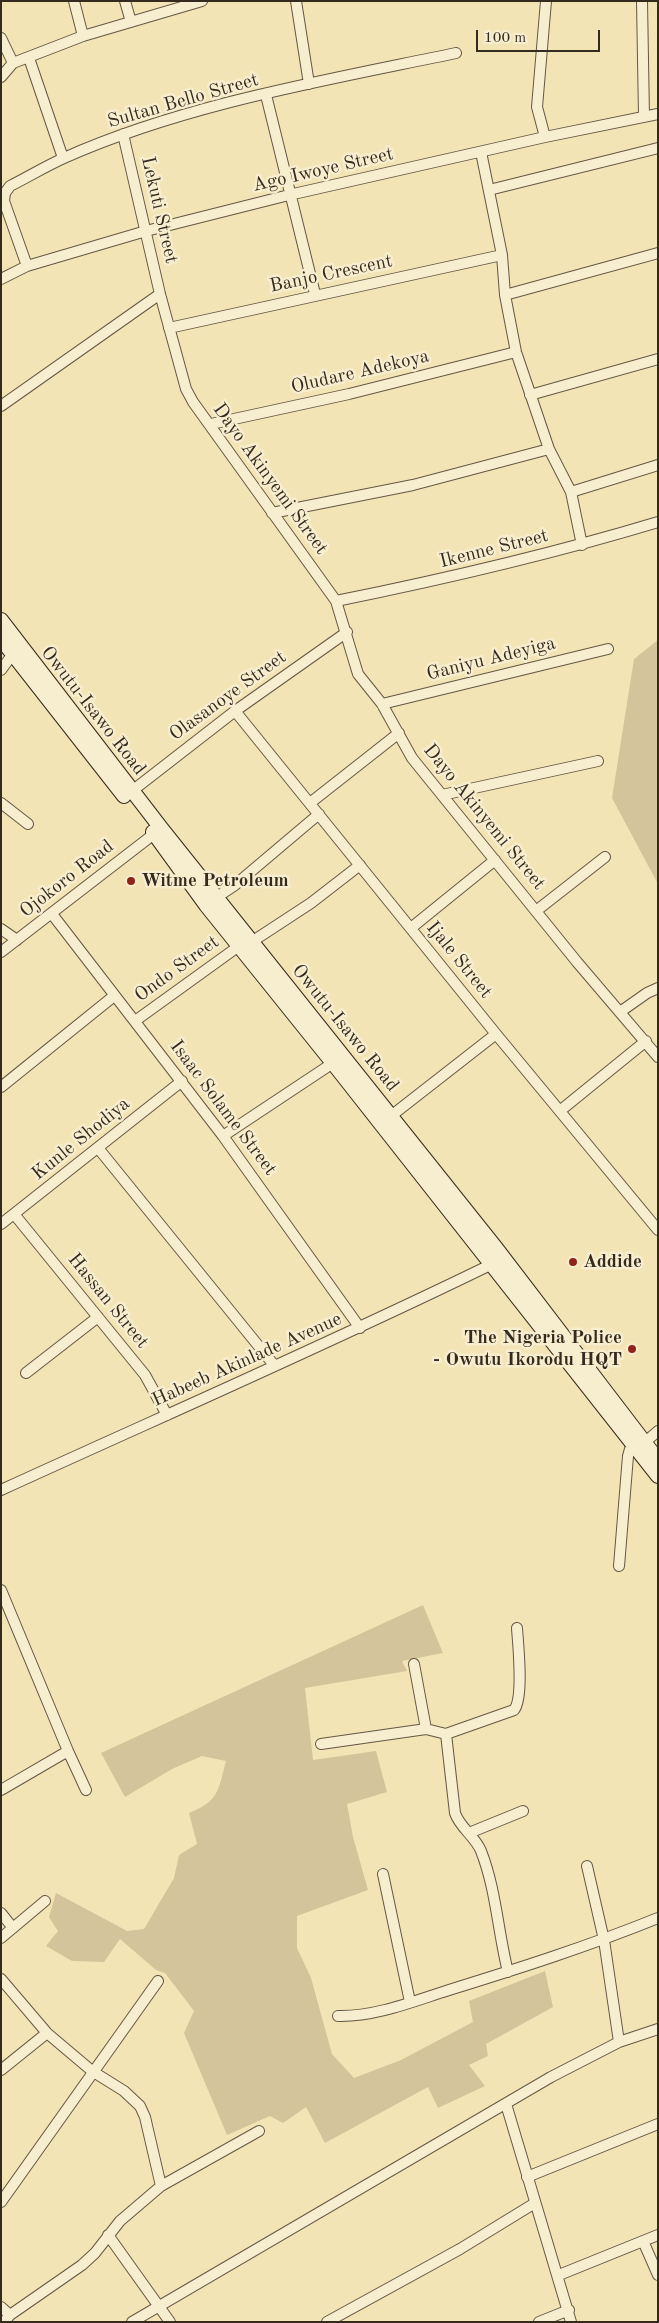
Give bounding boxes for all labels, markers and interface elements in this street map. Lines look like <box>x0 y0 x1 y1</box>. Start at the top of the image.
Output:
scale bar <box>479 20 603 52</box>
text: 100 m <box>484 31 526 46</box>
street label: Sultan Bello Street <box>105 69 261 133</box>
street label: Ago Iwoye Street <box>250 143 396 197</box>
street label: Lekuti Street <box>136 154 182 266</box>
street label: Banjo Crescent <box>267 250 395 298</box>
street label: Oludare Adekoya <box>289 345 431 399</box>
street label: Dayo Akinyemi Street <box>207 399 333 559</box>
street label: Ikenne Street <box>437 525 551 573</box>
street label: Ganiyu Adeyiga <box>424 632 558 686</box>
street label: Owutu-Isawo Road <box>36 642 150 780</box>
street label: Olasanoye Street <box>165 646 291 746</box>
street label: Dayo Akinyemi Street <box>418 739 550 895</box>
street label: Ojokoro Road <box>15 835 119 923</box>
place label: Witme Petroleum <box>141 870 289 892</box>
marker: Witme Petroleum <box>125 875 137 887</box>
street label: Ijale Street <box>421 917 497 1003</box>
street label: Ondo Street <box>130 931 224 1007</box>
street label: Owutu-Isawo Road <box>287 960 403 1096</box>
street label: Isaac Solame Street <box>165 1036 281 1180</box>
street label: Kunle Shodiya <box>27 1093 135 1185</box>
street label: Hassan Street <box>63 1249 153 1353</box>
place label: Addide <box>583 1251 642 1273</box>
marker: Addide <box>567 1256 579 1268</box>
street label: Habeeb Akinlade Avenue <box>149 1308 345 1412</box>
place label: The Nigeria Police - Owutu Ikorodu HQT <box>433 1327 622 1371</box>
marker: The Nigeria Police - Owutu Ikorodu HQT <box>626 1343 638 1355</box>

